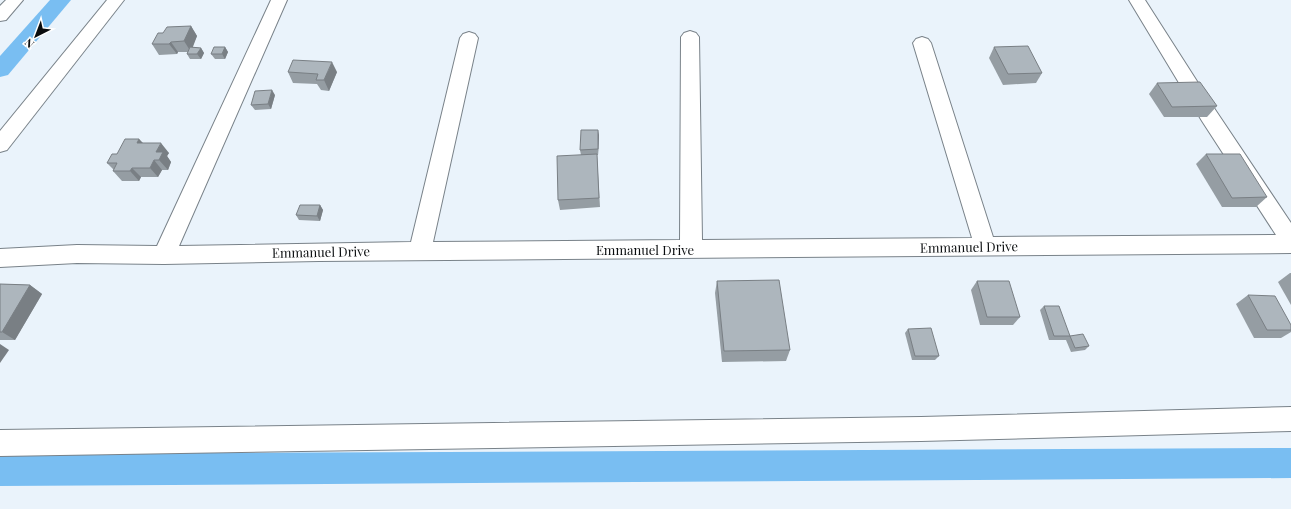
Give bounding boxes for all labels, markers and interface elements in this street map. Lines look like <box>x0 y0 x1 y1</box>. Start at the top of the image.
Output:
north arrow <box>16 16 56 56</box>
text: N <box>21 36 37 52</box>
street label: Emmanuel Drive <box>920 237 1019 256</box>
street label: Emmanuel Drive <box>596 241 694 258</box>
street label: Emmanuel Drive <box>272 242 371 261</box>

